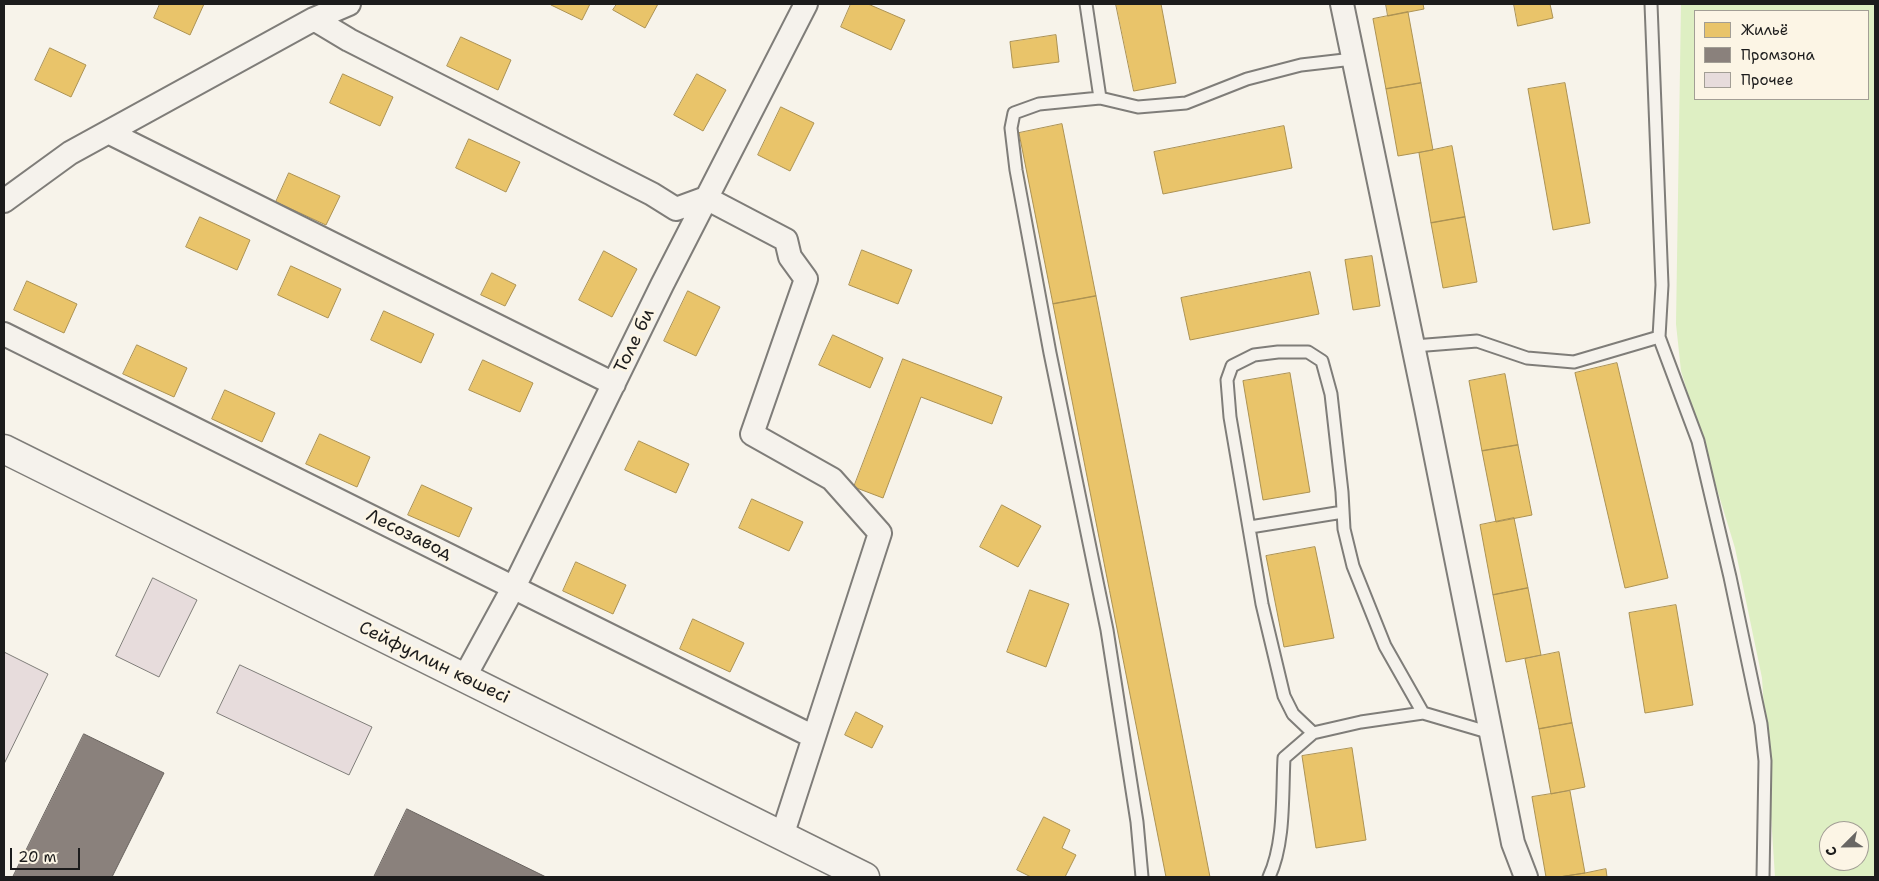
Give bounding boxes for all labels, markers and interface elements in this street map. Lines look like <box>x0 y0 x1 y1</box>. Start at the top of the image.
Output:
legend <box>1694 10 1869 100</box>
text: Жильё <box>1741 20 1788 40</box>
text: Промзона <box>1741 45 1815 65</box>
text: Прочее <box>1741 70 1793 90</box>
street label: Толе би <box>610 305 660 377</box>
street label: Лесозавод <box>363 505 455 565</box>
street label: Сейфуллин көшесі <box>355 617 513 709</box>
north arrow <box>1819 821 1869 871</box>
scale bar <box>12 838 82 870</box>
text: С <box>1821 844 1841 859</box>
text: 20 m <box>18 847 57 867</box>

